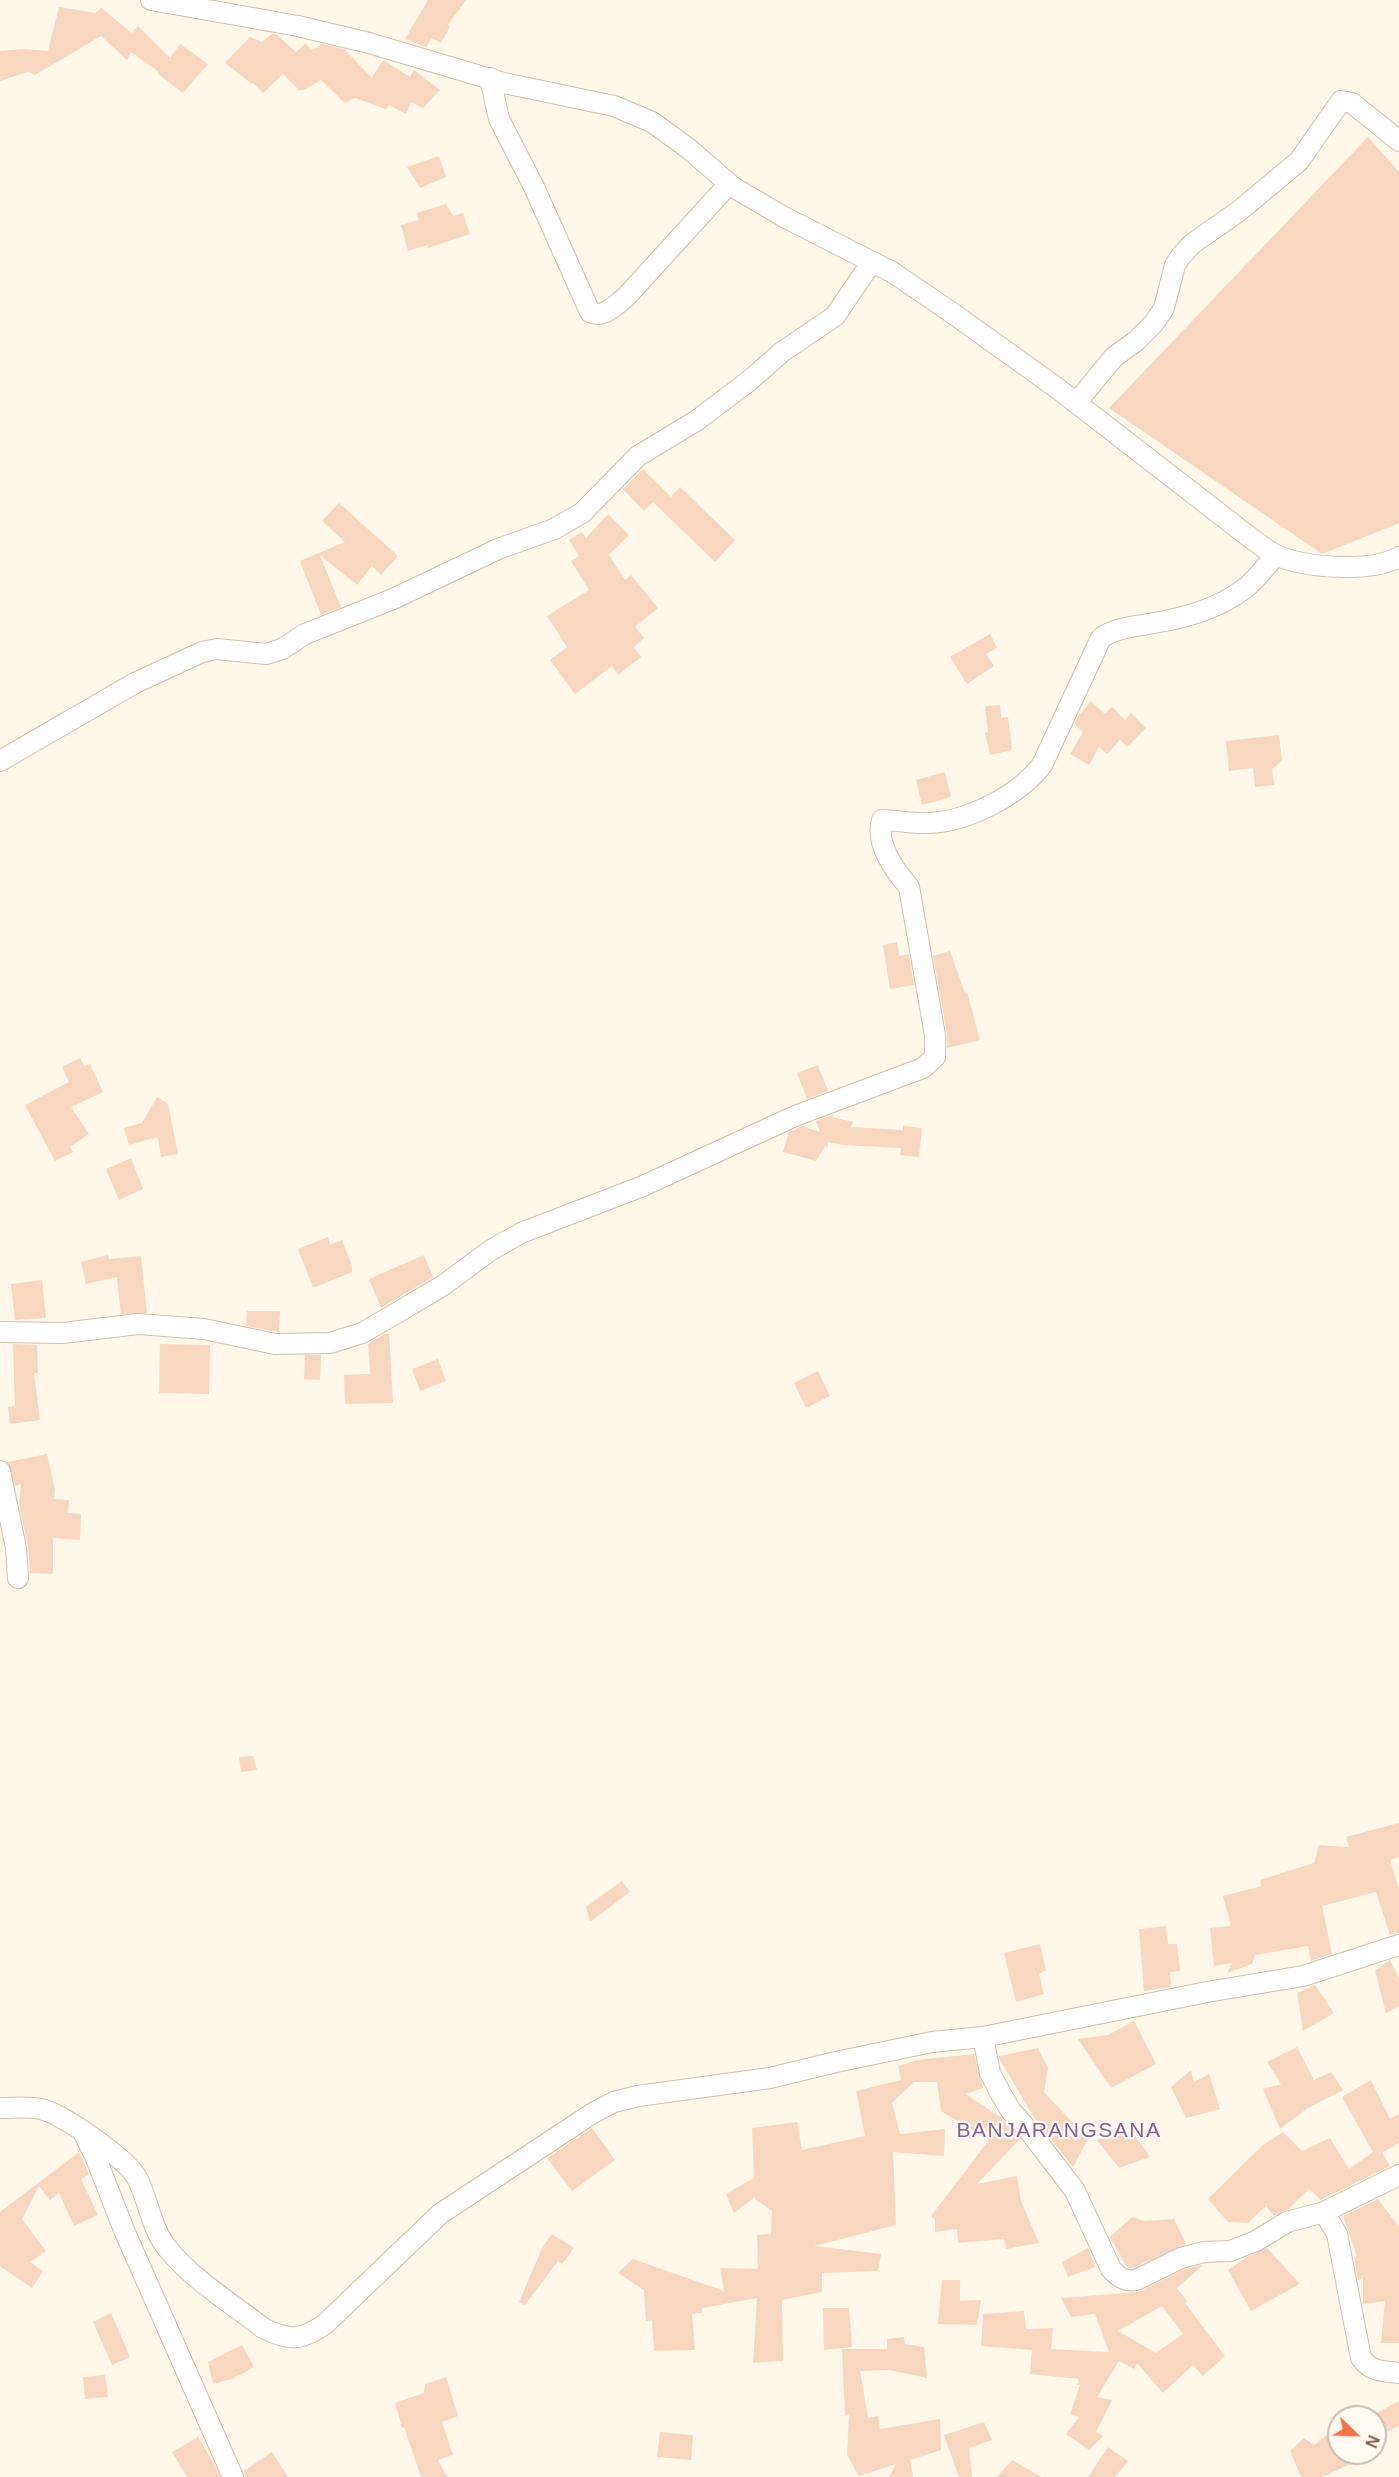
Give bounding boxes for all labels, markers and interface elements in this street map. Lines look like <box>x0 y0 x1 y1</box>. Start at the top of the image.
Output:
district label: BANJARANGSANA <box>956 2118 1162 2144</box>
north arrow <box>1327 2405 1387 2465</box>
text: N <box>1362 2433 1382 2450</box>

